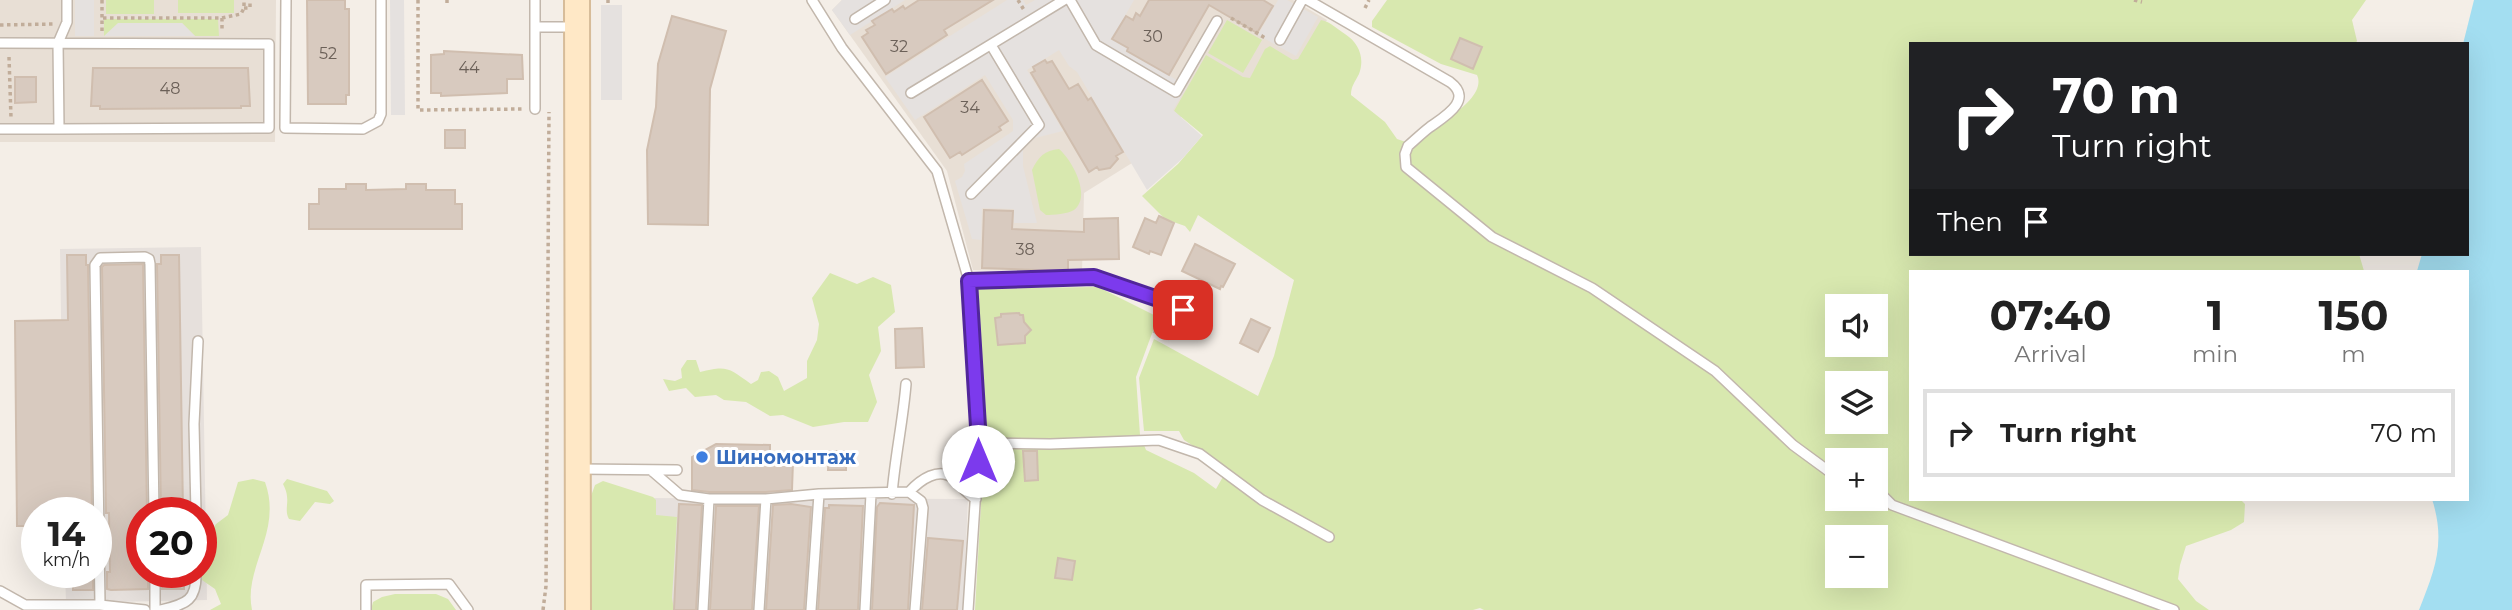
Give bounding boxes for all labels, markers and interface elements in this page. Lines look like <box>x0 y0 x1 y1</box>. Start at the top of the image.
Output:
house number: 30 <box>1143 27 1163 46</box>
house number: 32 <box>890 37 908 56</box>
house number: 52 <box>319 44 337 63</box>
house number: 44 <box>458 58 480 77</box>
text: 70 m <box>2052 66 2180 125</box>
icon: right <box>1937 70 2028 161</box>
house number: 48 <box>160 79 180 98</box>
house number: 34 <box>960 98 980 117</box>
text: Turn right <box>2052 126 2212 165</box>
icon: arrive <box>2017 203 2055 241</box>
text: Then <box>1937 206 2003 238</box>
house number: 38 <box>1015 240 1035 259</box>
pin <box>1153 280 1213 340</box>
text: 07:40 <box>1989 289 2111 341</box>
text: 1 <box>2207 289 2223 341</box>
text: 150 <box>2319 289 2389 341</box>
icon: arrive <box>1164 291 1202 329</box>
map controls <box>1825 294 1888 588</box>
button: sound <box>1825 294 1888 357</box>
text: Arrival <box>2014 340 2087 368</box>
text: min <box>2192 340 2238 368</box>
text: m <box>2341 340 2366 368</box>
button: layers <box>1825 371 1888 434</box>
icon: right <box>1941 414 1979 452</box>
text: Turn right <box>2000 417 2136 449</box>
text: 70 m <box>2371 417 2437 449</box>
position arrow <box>941 424 1015 498</box>
place label: Шиномонтаж <box>716 446 857 469</box>
button: + <box>1825 448 1888 511</box>
marker: Шиномонтаж <box>694 449 710 465</box>
speed limit sign: 20 <box>126 497 217 588</box>
text: 14 <box>48 512 85 555</box>
button: − <box>1825 525 1888 588</box>
text: km/h <box>42 549 91 571</box>

